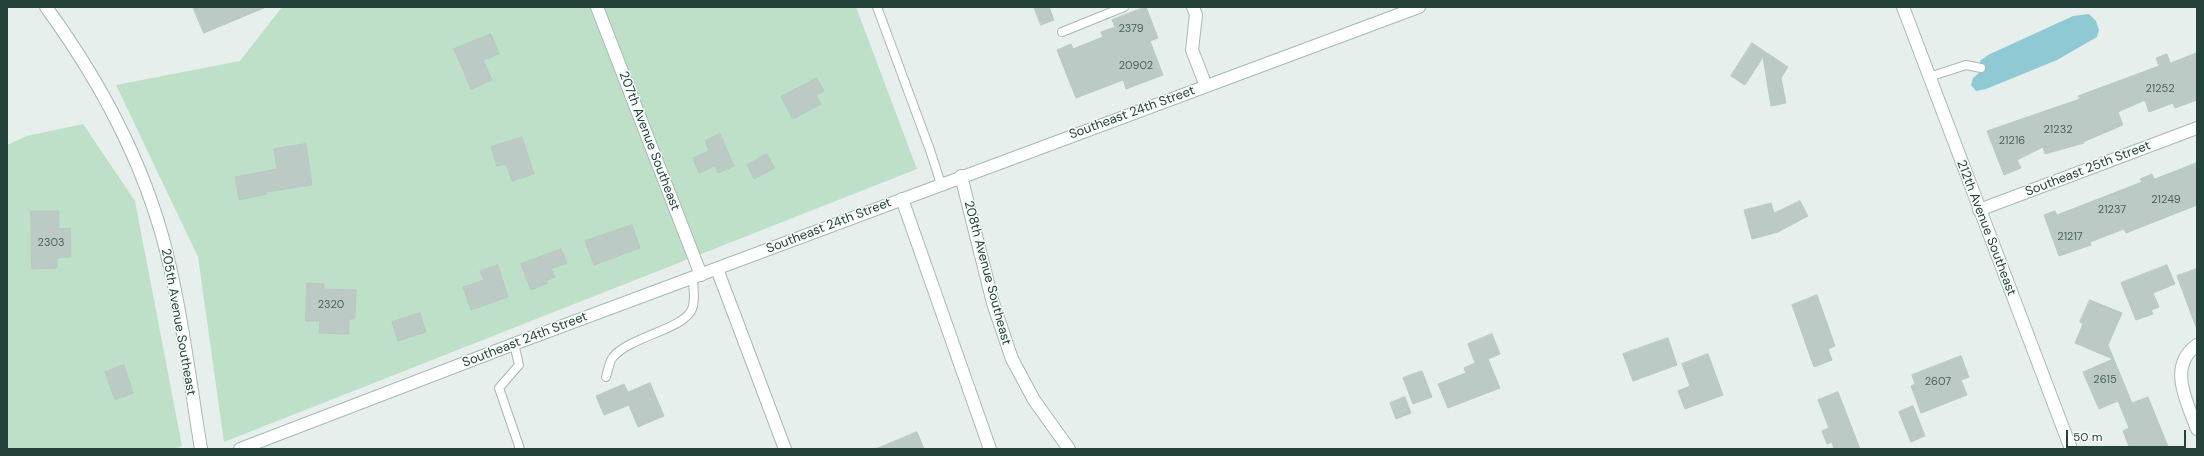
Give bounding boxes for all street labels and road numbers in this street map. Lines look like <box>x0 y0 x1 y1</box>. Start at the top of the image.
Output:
street label: 207th Avenue Southeast <box>615 69 683 213</box>
street label: Southeast 24th Street <box>1067 83 1197 143</box>
street label: Southeast 25th Street <box>2023 138 2153 200</box>
street label: 212th Avenue Southeast <box>1953 158 2019 298</box>
street label: Southeast 24th Street <box>764 195 894 257</box>
street label: 208th Avenue Southeast <box>960 199 1014 347</box>
street label: 205th Avenue Southeast <box>157 247 199 397</box>
street label: Southeast 24th Street <box>460 309 590 371</box>

